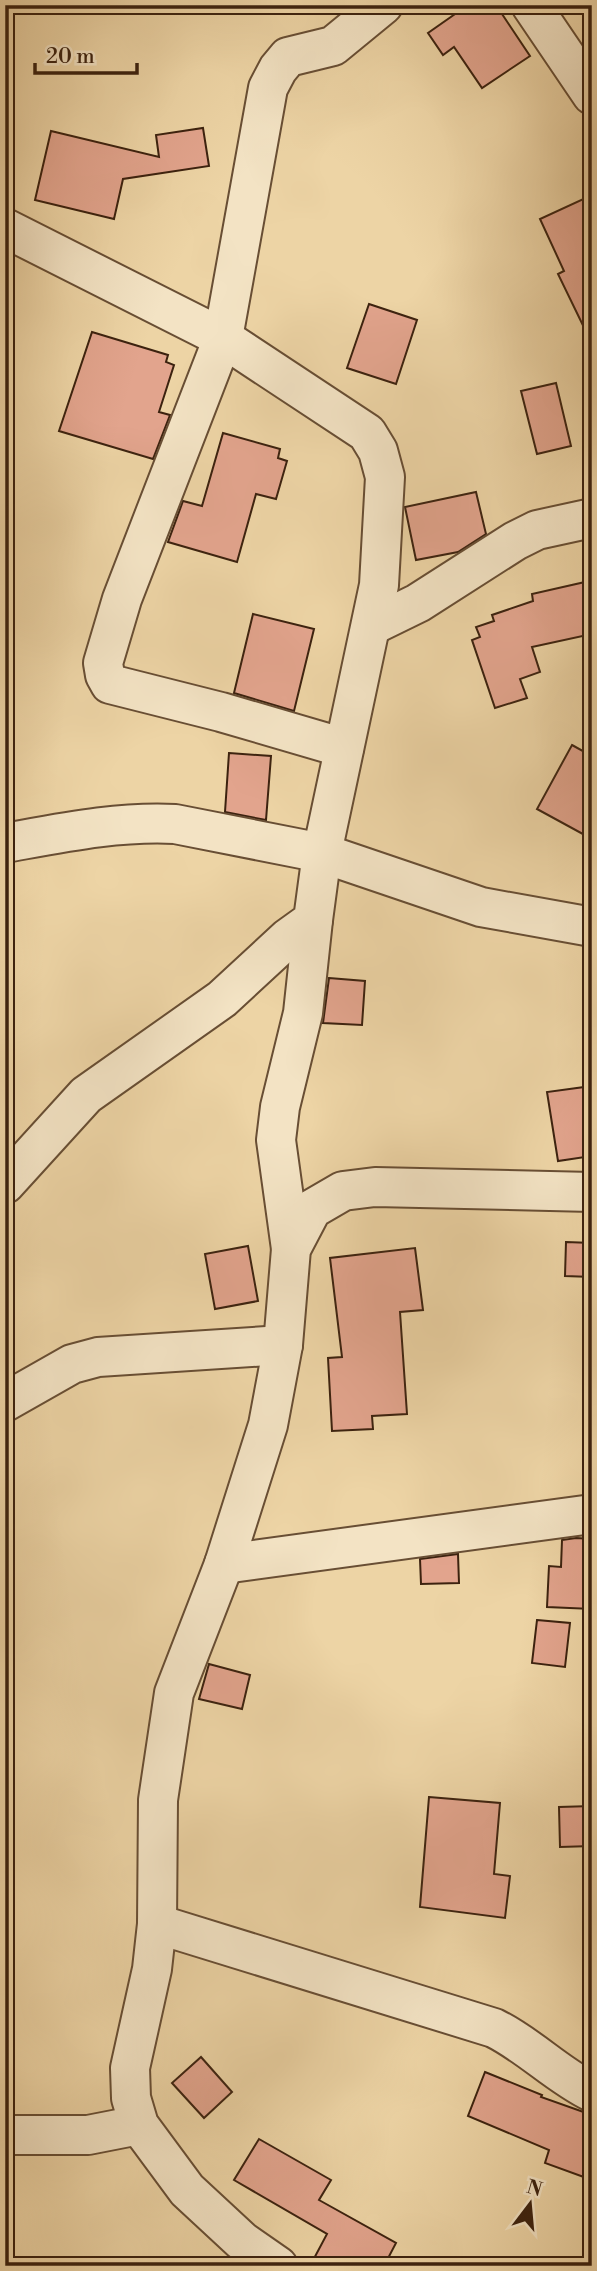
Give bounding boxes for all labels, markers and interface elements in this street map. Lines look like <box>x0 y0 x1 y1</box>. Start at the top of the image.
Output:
scale bar <box>35 32 136 76</box>
text: 20 m <box>46 44 95 70</box>
north arrow <box>496 2170 566 2240</box>
text: N <box>524 2175 545 2202</box>

